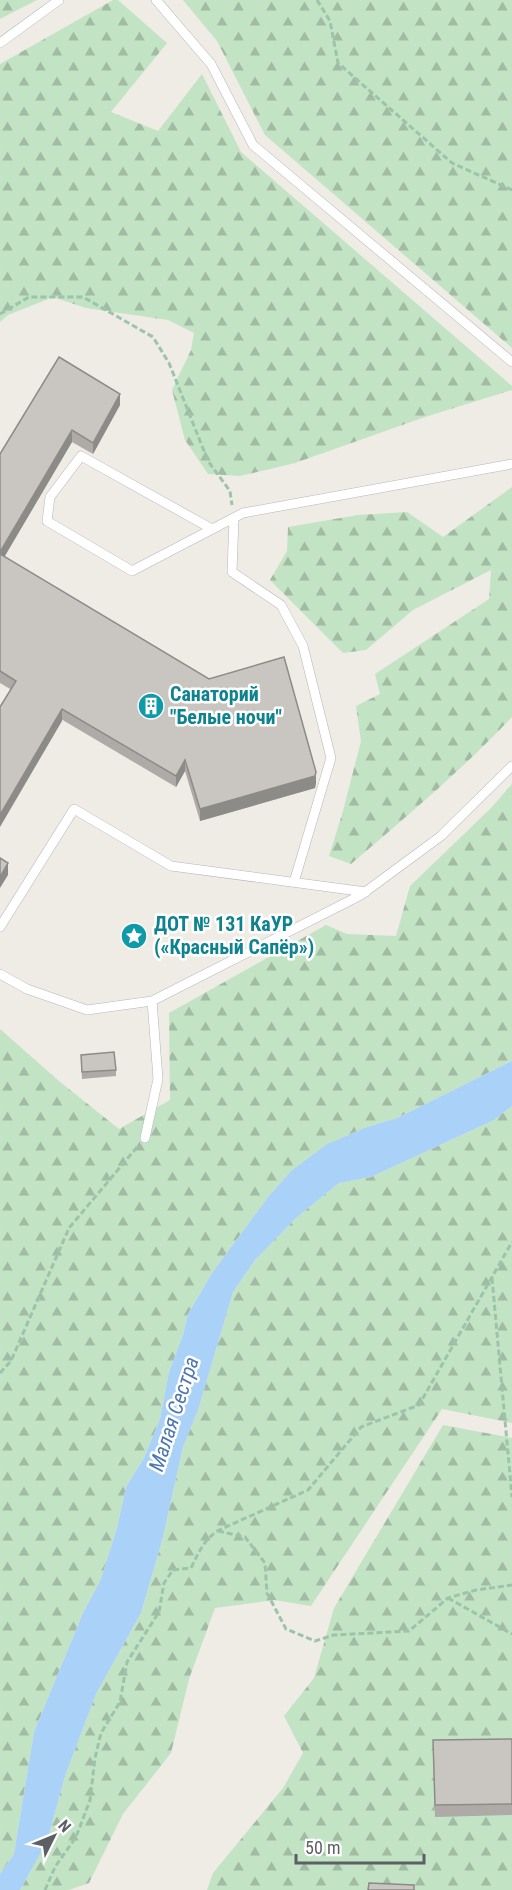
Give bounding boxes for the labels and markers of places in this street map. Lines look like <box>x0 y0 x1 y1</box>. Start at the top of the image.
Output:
place label: Санаторий "Белые ночи" <box>170 682 282 729</box>
building icon: Санаторий "Белые ночи" <box>136 691 166 721</box>
place label: ДОТ № 131 КаУР («Красный Сапёр») <box>154 912 314 959</box>
place icon: ДОТ № 131 КаУР («Красный Сапёр») <box>119 921 149 951</box>

